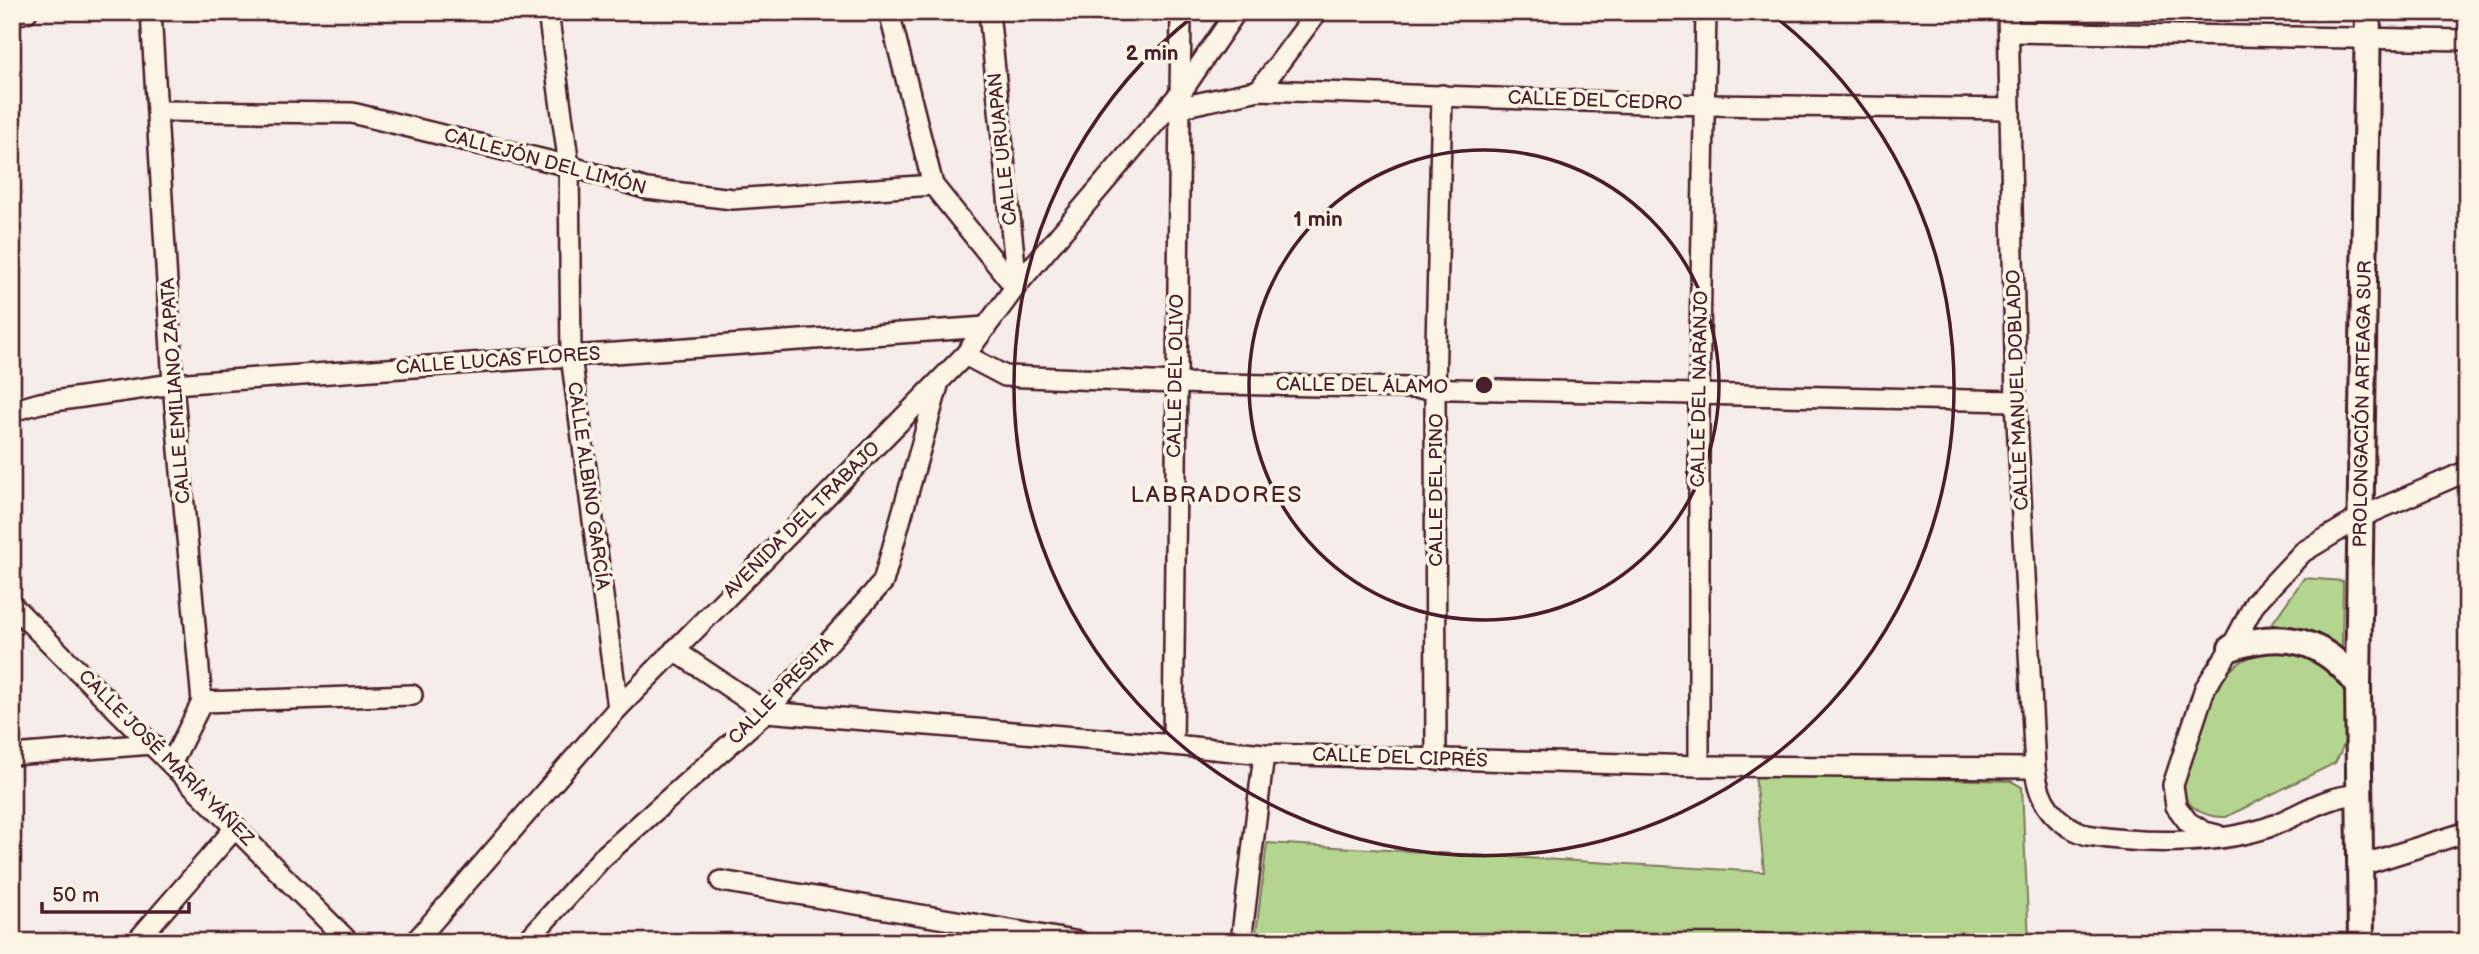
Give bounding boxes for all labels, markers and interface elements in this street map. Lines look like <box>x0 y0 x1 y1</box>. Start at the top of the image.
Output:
text: 2 min <box>1125 41 1179 66</box>
street label: CALLE URUAPAN <box>984 71 1022 227</box>
street label: CALLE DEL CEDRO <box>1507 86 1683 116</box>
street label: CALLEJÓN DEL LIMÓN <box>441 123 649 200</box>
text: 1 min <box>1293 207 1343 232</box>
street label: PROLONGACIÓN ARTEAGA SUR <box>2348 260 2377 548</box>
street label: CALLE MANUEL DOBLADO <box>2002 269 2034 511</box>
street label: CALLE EMILIANO ZAPATA <box>157 277 195 505</box>
street label: CALLE DEL NARANJO <box>1687 290 1713 488</box>
street label: CALLE DEL OLIVO <box>1163 294 1189 458</box>
street label: CALLE LUCAS FLORES <box>395 342 601 380</box>
street label: CALLE DEL ÁLAMO <box>1276 372 1448 399</box>
centre of rings <box>1472 373 1496 397</box>
street label: CALLE ALBINO GARCÍA <box>562 380 615 592</box>
street label: CALLE DEL PINO <box>1425 413 1448 567</box>
street label: AVENIDA DEL TRABAJO <box>719 437 885 603</box>
district label: LABRADORES <box>1131 481 1303 509</box>
street label: CALLE PRESITA <box>724 632 839 750</box>
street label: CALLE JOSÉ MARÍA YÁÑEZ <box>73 664 260 851</box>
street label: CALLE DEL CIPRÉS <box>1312 742 1488 773</box>
scale bar <box>42 870 189 914</box>
text: 50 m <box>52 883 99 908</box>

